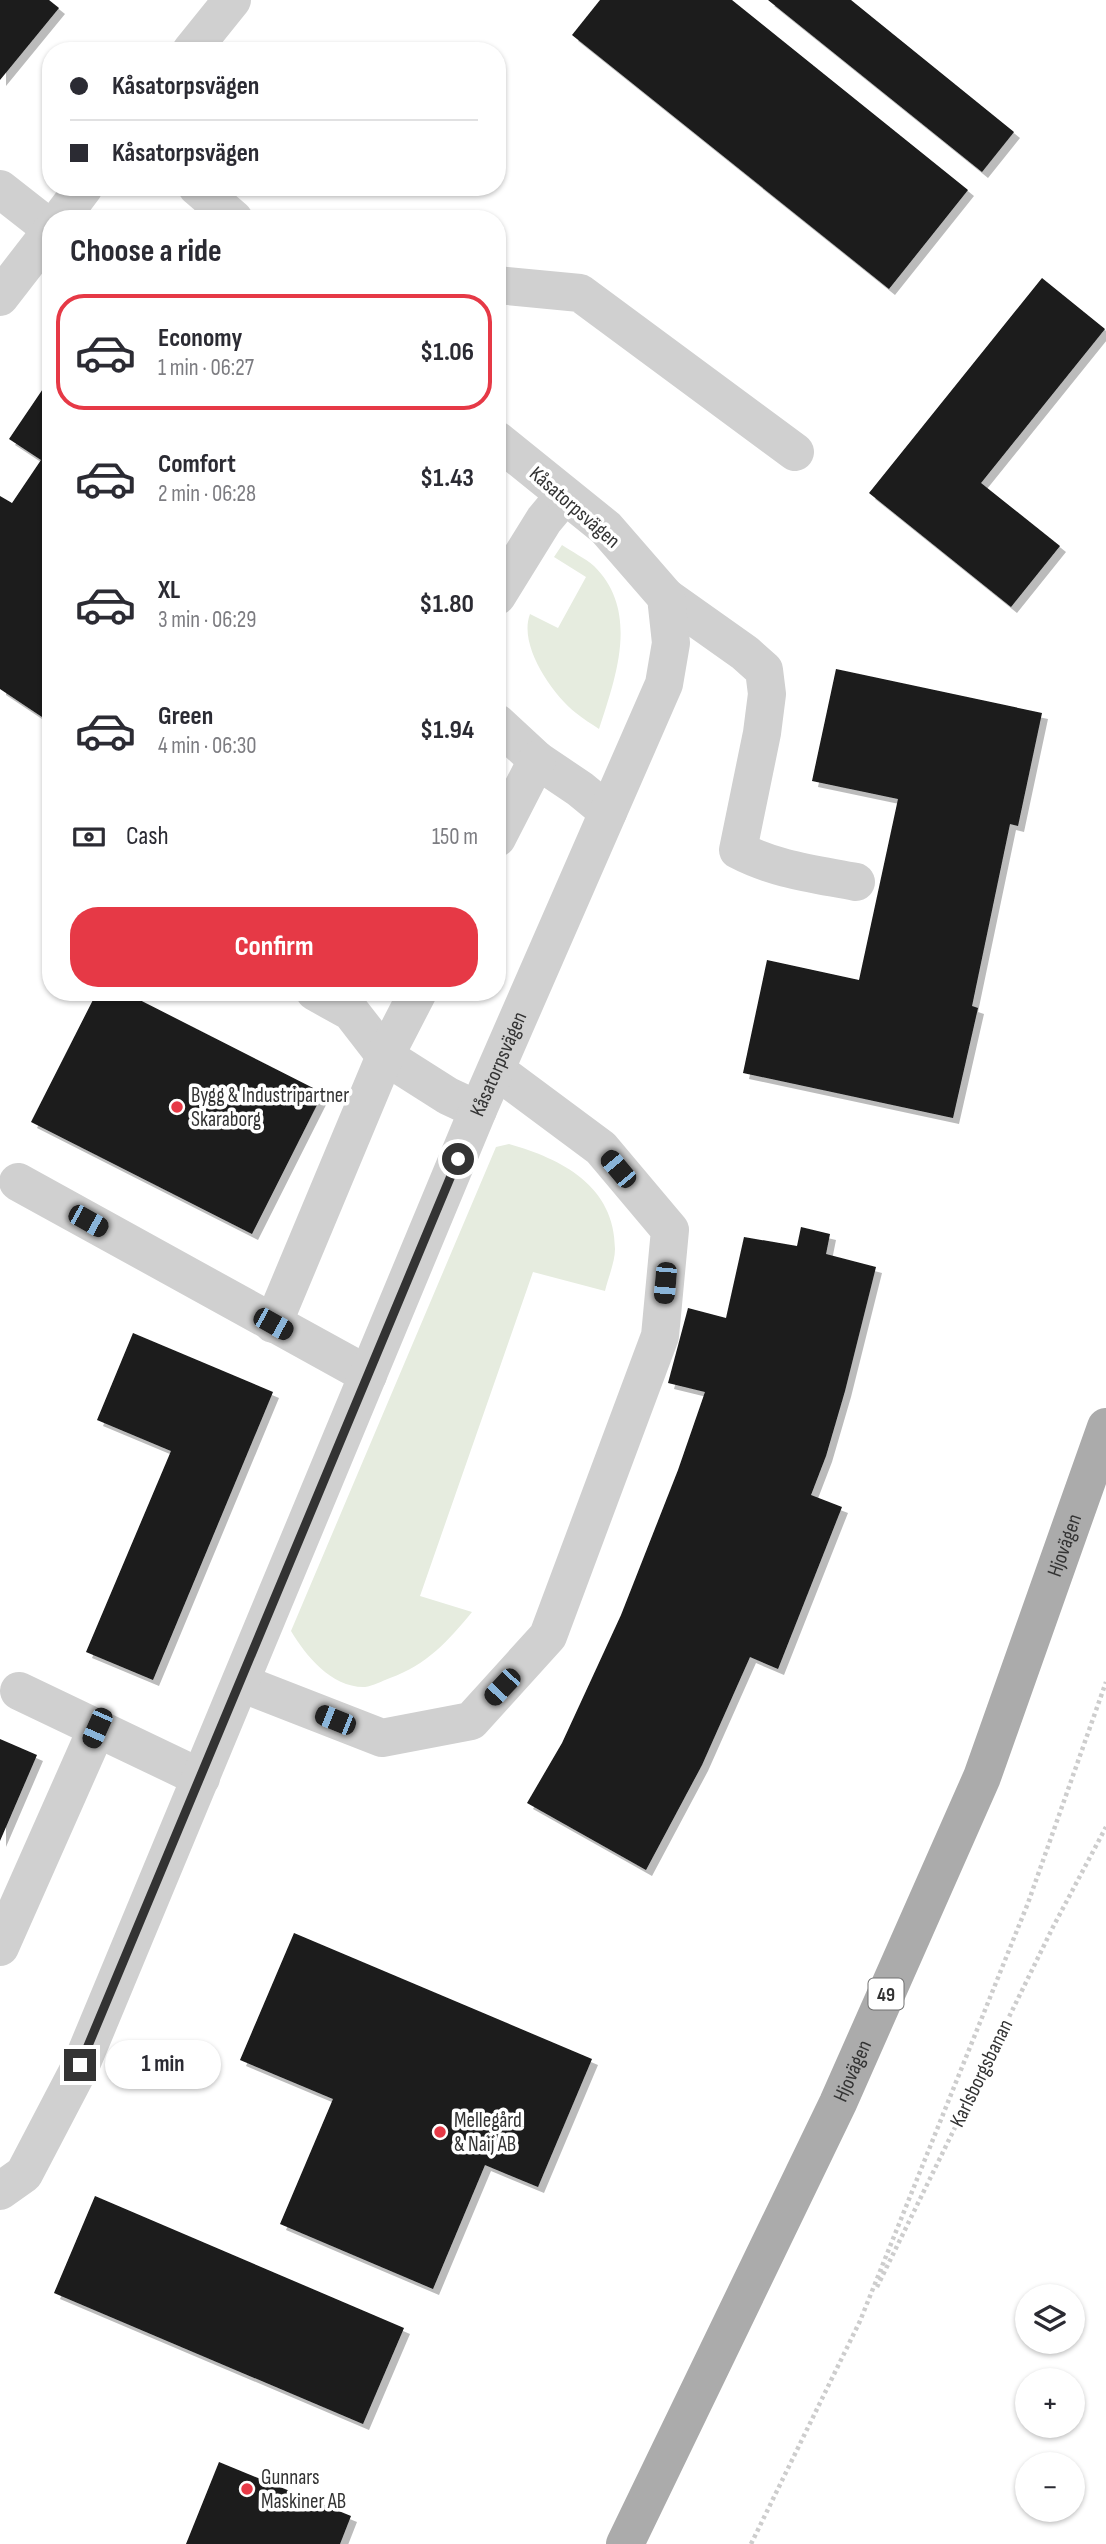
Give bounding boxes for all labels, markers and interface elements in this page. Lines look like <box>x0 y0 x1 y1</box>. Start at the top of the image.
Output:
text: Kåsatorpsvägen <box>112 71 259 102</box>
text: Kåsatorpsvägen <box>112 138 259 169</box>
text: Choose a ride <box>70 232 222 271</box>
icon: car <box>74 321 137 384</box>
text: Economy <box>158 323 242 354</box>
text: $1.06 <box>420 337 474 368</box>
text: 1 min · 06:27 <box>158 354 254 382</box>
icon: car <box>74 447 137 510</box>
text: Comfort <box>158 449 236 480</box>
street label: Kåsatorpsvägen <box>524 461 625 553</box>
text: $1.43 <box>420 463 474 494</box>
text: 2 min · 06:28 <box>158 480 256 508</box>
icon: car <box>74 573 137 636</box>
text: XL <box>158 575 180 606</box>
text: $1.80 <box>419 589 474 620</box>
text: 3 min · 06:29 <box>158 606 256 634</box>
icon: car <box>74 699 137 762</box>
text: Green <box>158 701 213 732</box>
text: $1.94 <box>420 715 474 746</box>
text: 4 min · 06:30 <box>158 732 257 760</box>
icon: cash <box>70 818 108 856</box>
text: Cash <box>126 821 169 852</box>
text: 150 m <box>432 823 478 851</box>
button: Confirm <box>70 907 478 987</box>
street label: Kåsatorpsvägen <box>465 1008 532 1120</box>
place label: Bygg & Industripartner Skaraborg <box>191 1083 349 1132</box>
marker: Bygg & Industripartner Skaraborg <box>169 1099 185 1115</box>
route start <box>442 1143 474 1175</box>
car <box>597 1146 640 1192</box>
car <box>65 1202 112 1240</box>
car <box>653 1261 678 1305</box>
car <box>250 1305 297 1343</box>
street label: Hjovägen <box>1042 1511 1087 1580</box>
car <box>480 1664 525 1710</box>
car <box>312 1702 359 1738</box>
car <box>79 1705 116 1751</box>
road number: 49 <box>868 1978 903 2010</box>
street label: Karlsborgsbanan <box>945 2015 1018 2131</box>
street label: Hjovägen <box>828 2036 877 2106</box>
callout: 1 min <box>104 2040 220 2090</box>
route end <box>64 2049 96 2081</box>
text: 1 min <box>142 2050 184 2078</box>
place label: Mellegård & Naij AB <box>454 2108 522 2157</box>
marker: Mellegård & Naij AB <box>432 2124 448 2140</box>
map controls <box>1015 2284 1085 2522</box>
button: layers <box>1015 2284 1085 2354</box>
button: + <box>1015 2368 1085 2438</box>
button: − <box>1015 2452 1085 2522</box>
place label: Gunnars Maskiner AB <box>261 2465 346 2514</box>
marker: Gunnars Maskiner AB <box>239 2481 255 2497</box>

